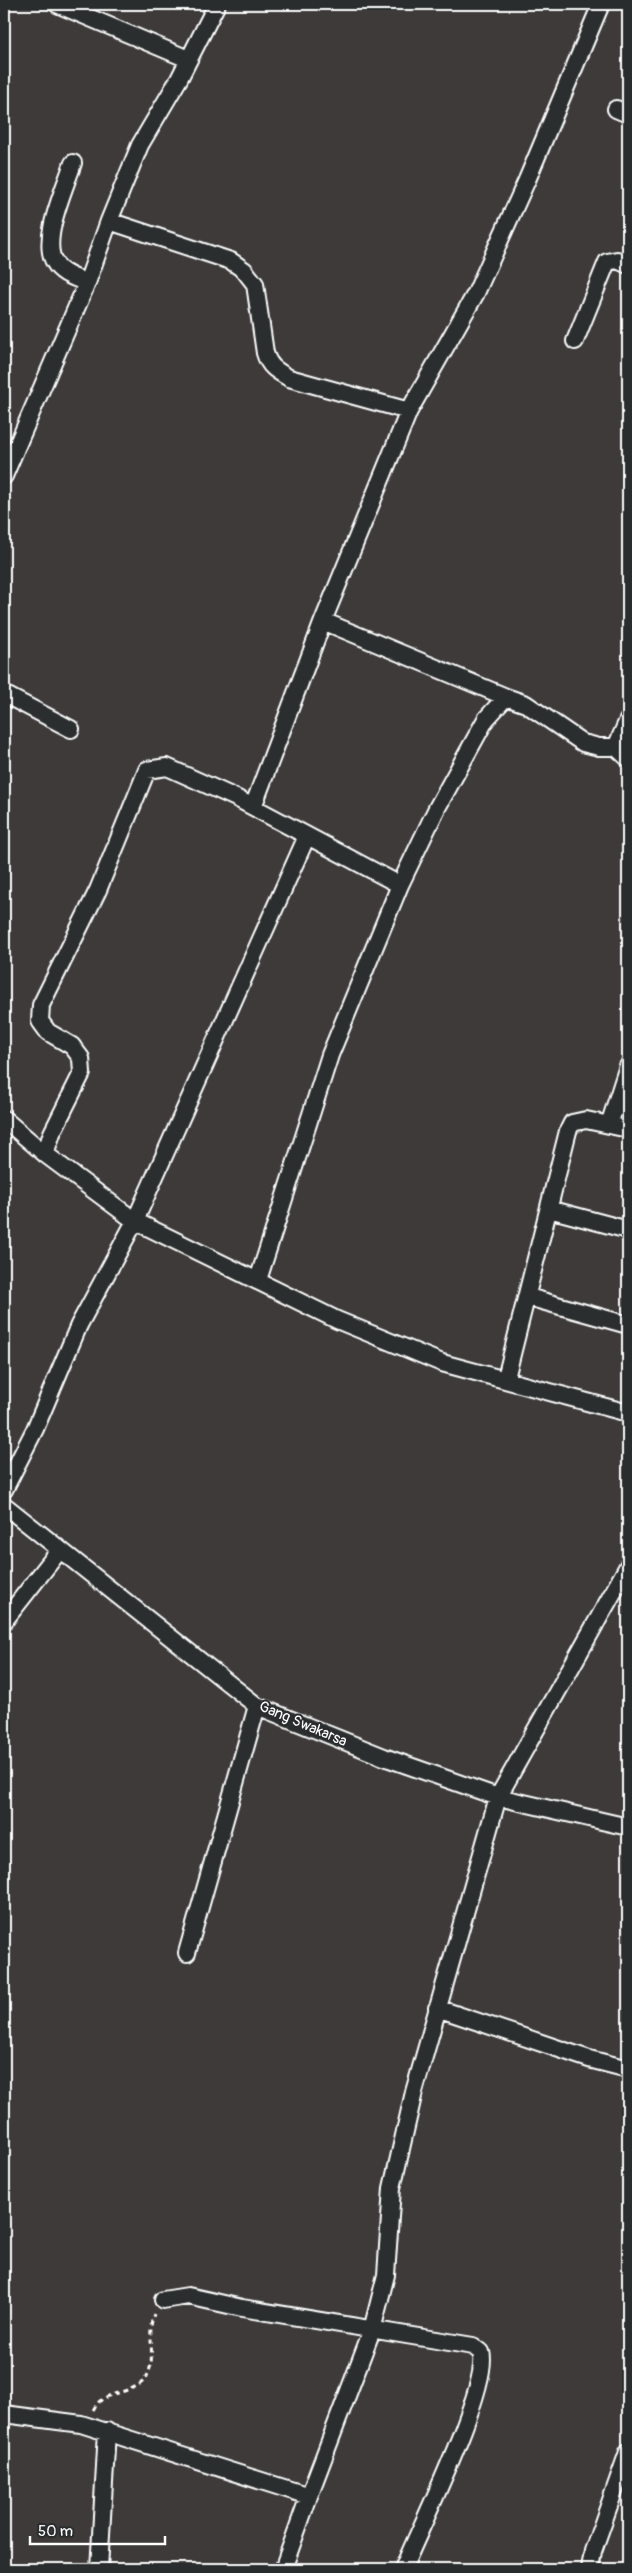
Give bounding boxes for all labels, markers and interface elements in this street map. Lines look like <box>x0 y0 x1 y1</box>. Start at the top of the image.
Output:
street label: Gang Swakarsa <box>256 1697 350 1751</box>
scale bar <box>30 2513 165 2545</box>
text: 50 m <box>38 2522 73 2541</box>

